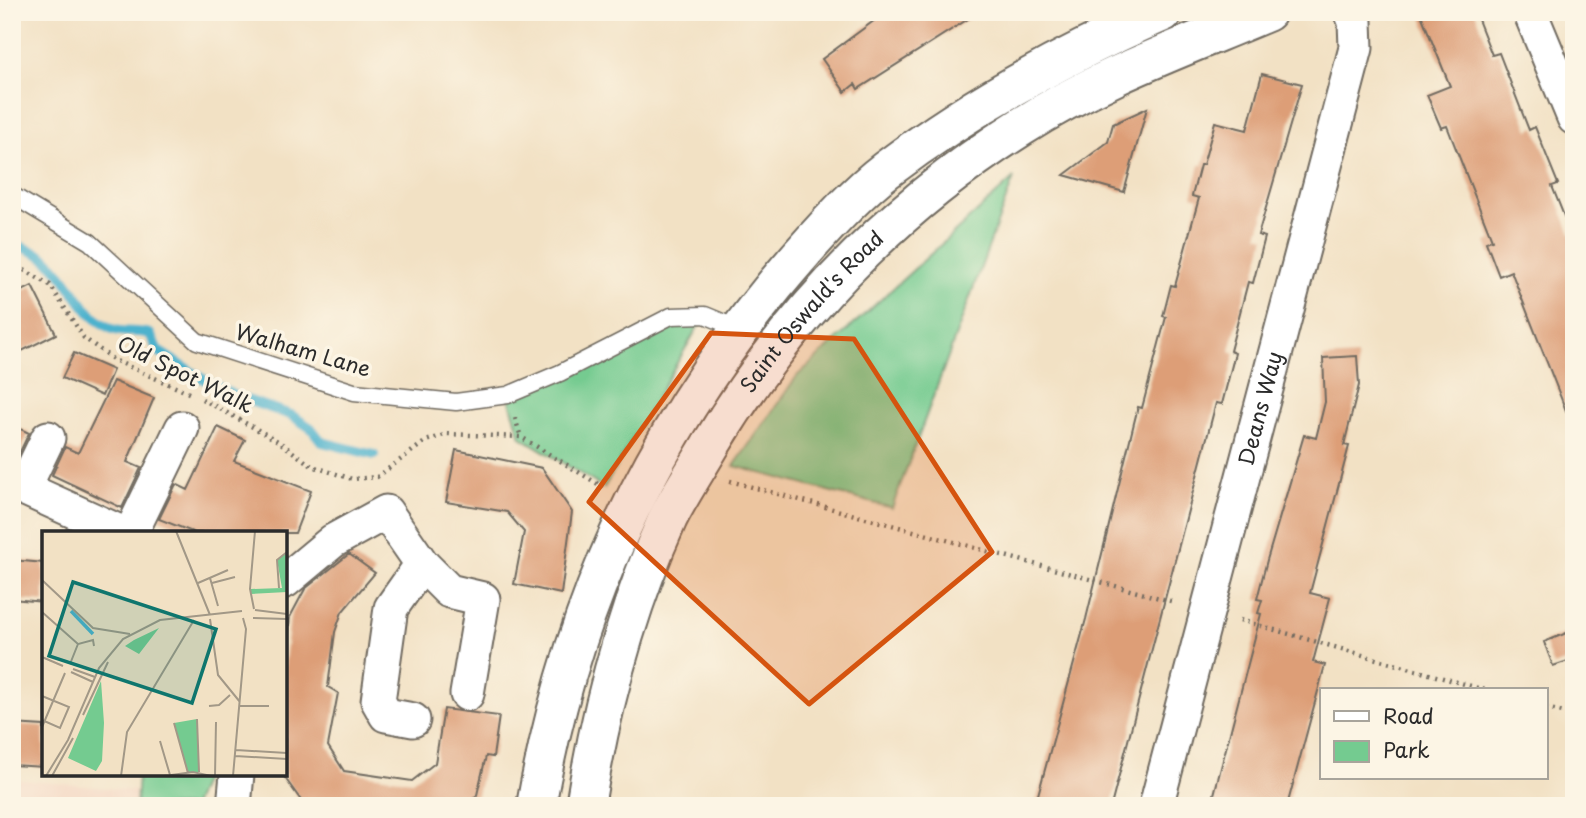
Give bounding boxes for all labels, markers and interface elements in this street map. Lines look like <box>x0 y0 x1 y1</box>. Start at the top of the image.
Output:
street label: Saint Oswald's Road <box>731 222 890 399</box>
street label: Walham Lane <box>232 314 375 384</box>
street label: Old Spot Walk <box>112 326 260 420</box>
street label: Deans Way <box>1229 347 1289 469</box>
inset map <box>42 531 287 776</box>
legend <box>1320 688 1548 780</box>
text: Road <box>1383 699 1434 731</box>
text: Park <box>1383 733 1430 765</box>

